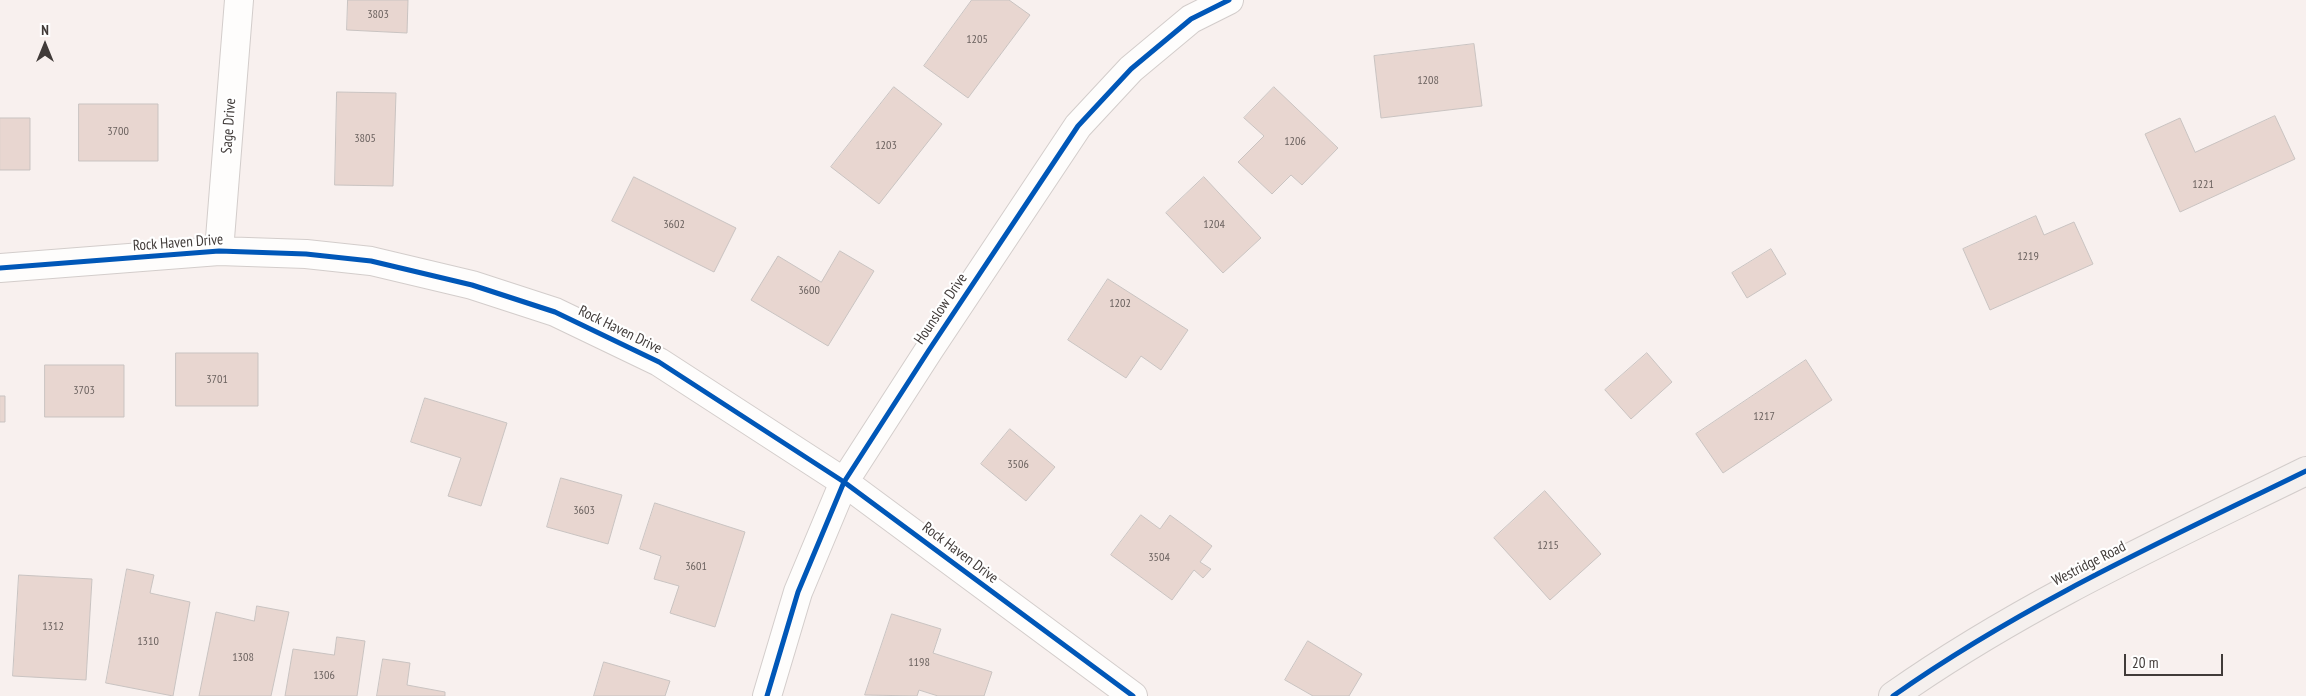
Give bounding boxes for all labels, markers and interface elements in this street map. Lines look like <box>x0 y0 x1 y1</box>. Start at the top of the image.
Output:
house number: 3803 <box>367 8 389 22</box>
north arrow <box>20 20 70 70</box>
text: N <box>41 21 49 39</box>
house number: 1205 <box>966 33 988 47</box>
house number: 1208 <box>1417 74 1439 88</box>
street label: Sage Drive <box>218 98 240 154</box>
house number: 3700 <box>107 125 129 139</box>
house number: 3805 <box>354 132 376 146</box>
house number: 1206 <box>1284 135 1306 149</box>
house number: 1203 <box>875 139 897 153</box>
house number: 1221 <box>2192 178 2214 192</box>
house number: 3602 <box>663 218 685 232</box>
house number: 1204 <box>1203 218 1225 232</box>
street label: Rock Haven Drive <box>132 231 224 255</box>
house number: 1219 <box>2017 250 2039 264</box>
street label: Hounslow Drive <box>911 270 971 348</box>
house number: 3600 <box>798 284 820 298</box>
house number: 1202 <box>1109 297 1131 311</box>
street label: Rock Haven Drive <box>575 302 665 358</box>
house number: 3701 <box>206 373 228 387</box>
house number: 3703 <box>73 384 95 398</box>
house number: 1217 <box>1753 410 1775 424</box>
house number: 3506 <box>1007 458 1029 472</box>
house number: 3603 <box>573 504 595 518</box>
street label: Rock Haven Drive <box>918 519 1002 587</box>
street label: Westridge Road <box>2049 538 2129 590</box>
house number: 1215 <box>1537 539 1559 553</box>
house number: 3504 <box>1148 551 1170 565</box>
house number: 3601 <box>685 560 707 574</box>
house number: 1312 <box>42 620 64 634</box>
house number: 1310 <box>137 635 159 649</box>
scale bar <box>2126 644 2225 676</box>
house number: 1308 <box>232 651 254 665</box>
text: 20 m <box>2132 653 2158 672</box>
house number: 1198 <box>908 656 930 670</box>
house number: 1306 <box>313 669 335 683</box>

